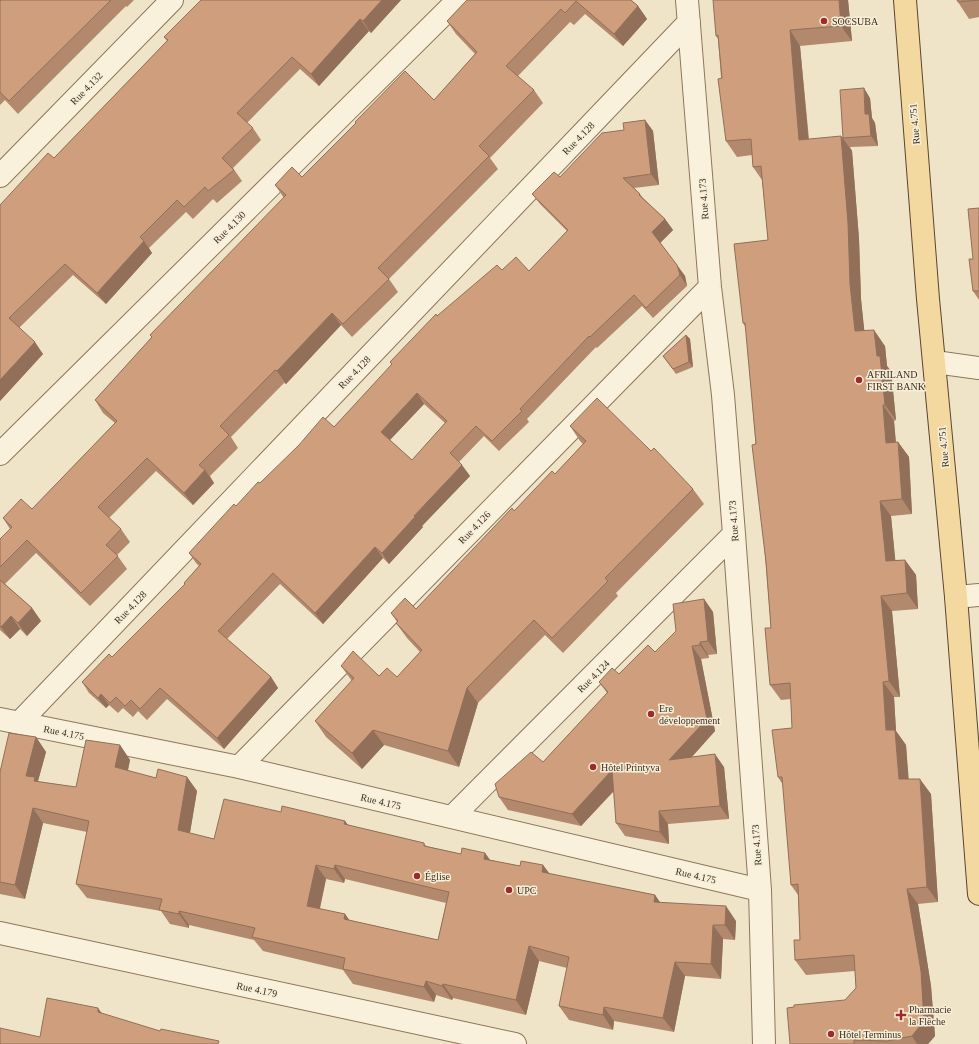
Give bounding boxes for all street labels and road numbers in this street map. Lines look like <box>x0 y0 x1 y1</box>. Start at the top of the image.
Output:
street label: Rue 4.132 <box>68 70 105 107</box>
street label: Rue 4.751 <box>907 103 922 145</box>
street label: Rue 4.128 <box>560 120 597 157</box>
street label: Rue 4.173 <box>697 178 710 220</box>
street label: Rue 4.130 <box>211 209 248 246</box>
street label: Rue 4.128 <box>336 354 373 391</box>
street label: Rue 4.751 <box>936 426 951 468</box>
street label: Rue 4.173 <box>727 500 740 542</box>
street label: Rue 4.126 <box>456 509 493 546</box>
street label: Rue 4.128 <box>112 589 149 626</box>
street label: Rue 4.124 <box>575 658 612 695</box>
street label: Rue 4.175 <box>43 723 85 742</box>
street label: Rue 4.175 <box>360 792 402 811</box>
street label: Rue 4.173 <box>750 824 763 866</box>
street label: Rue 4.175 <box>675 866 717 885</box>
street label: Rue 4.179 <box>236 980 278 999</box>

